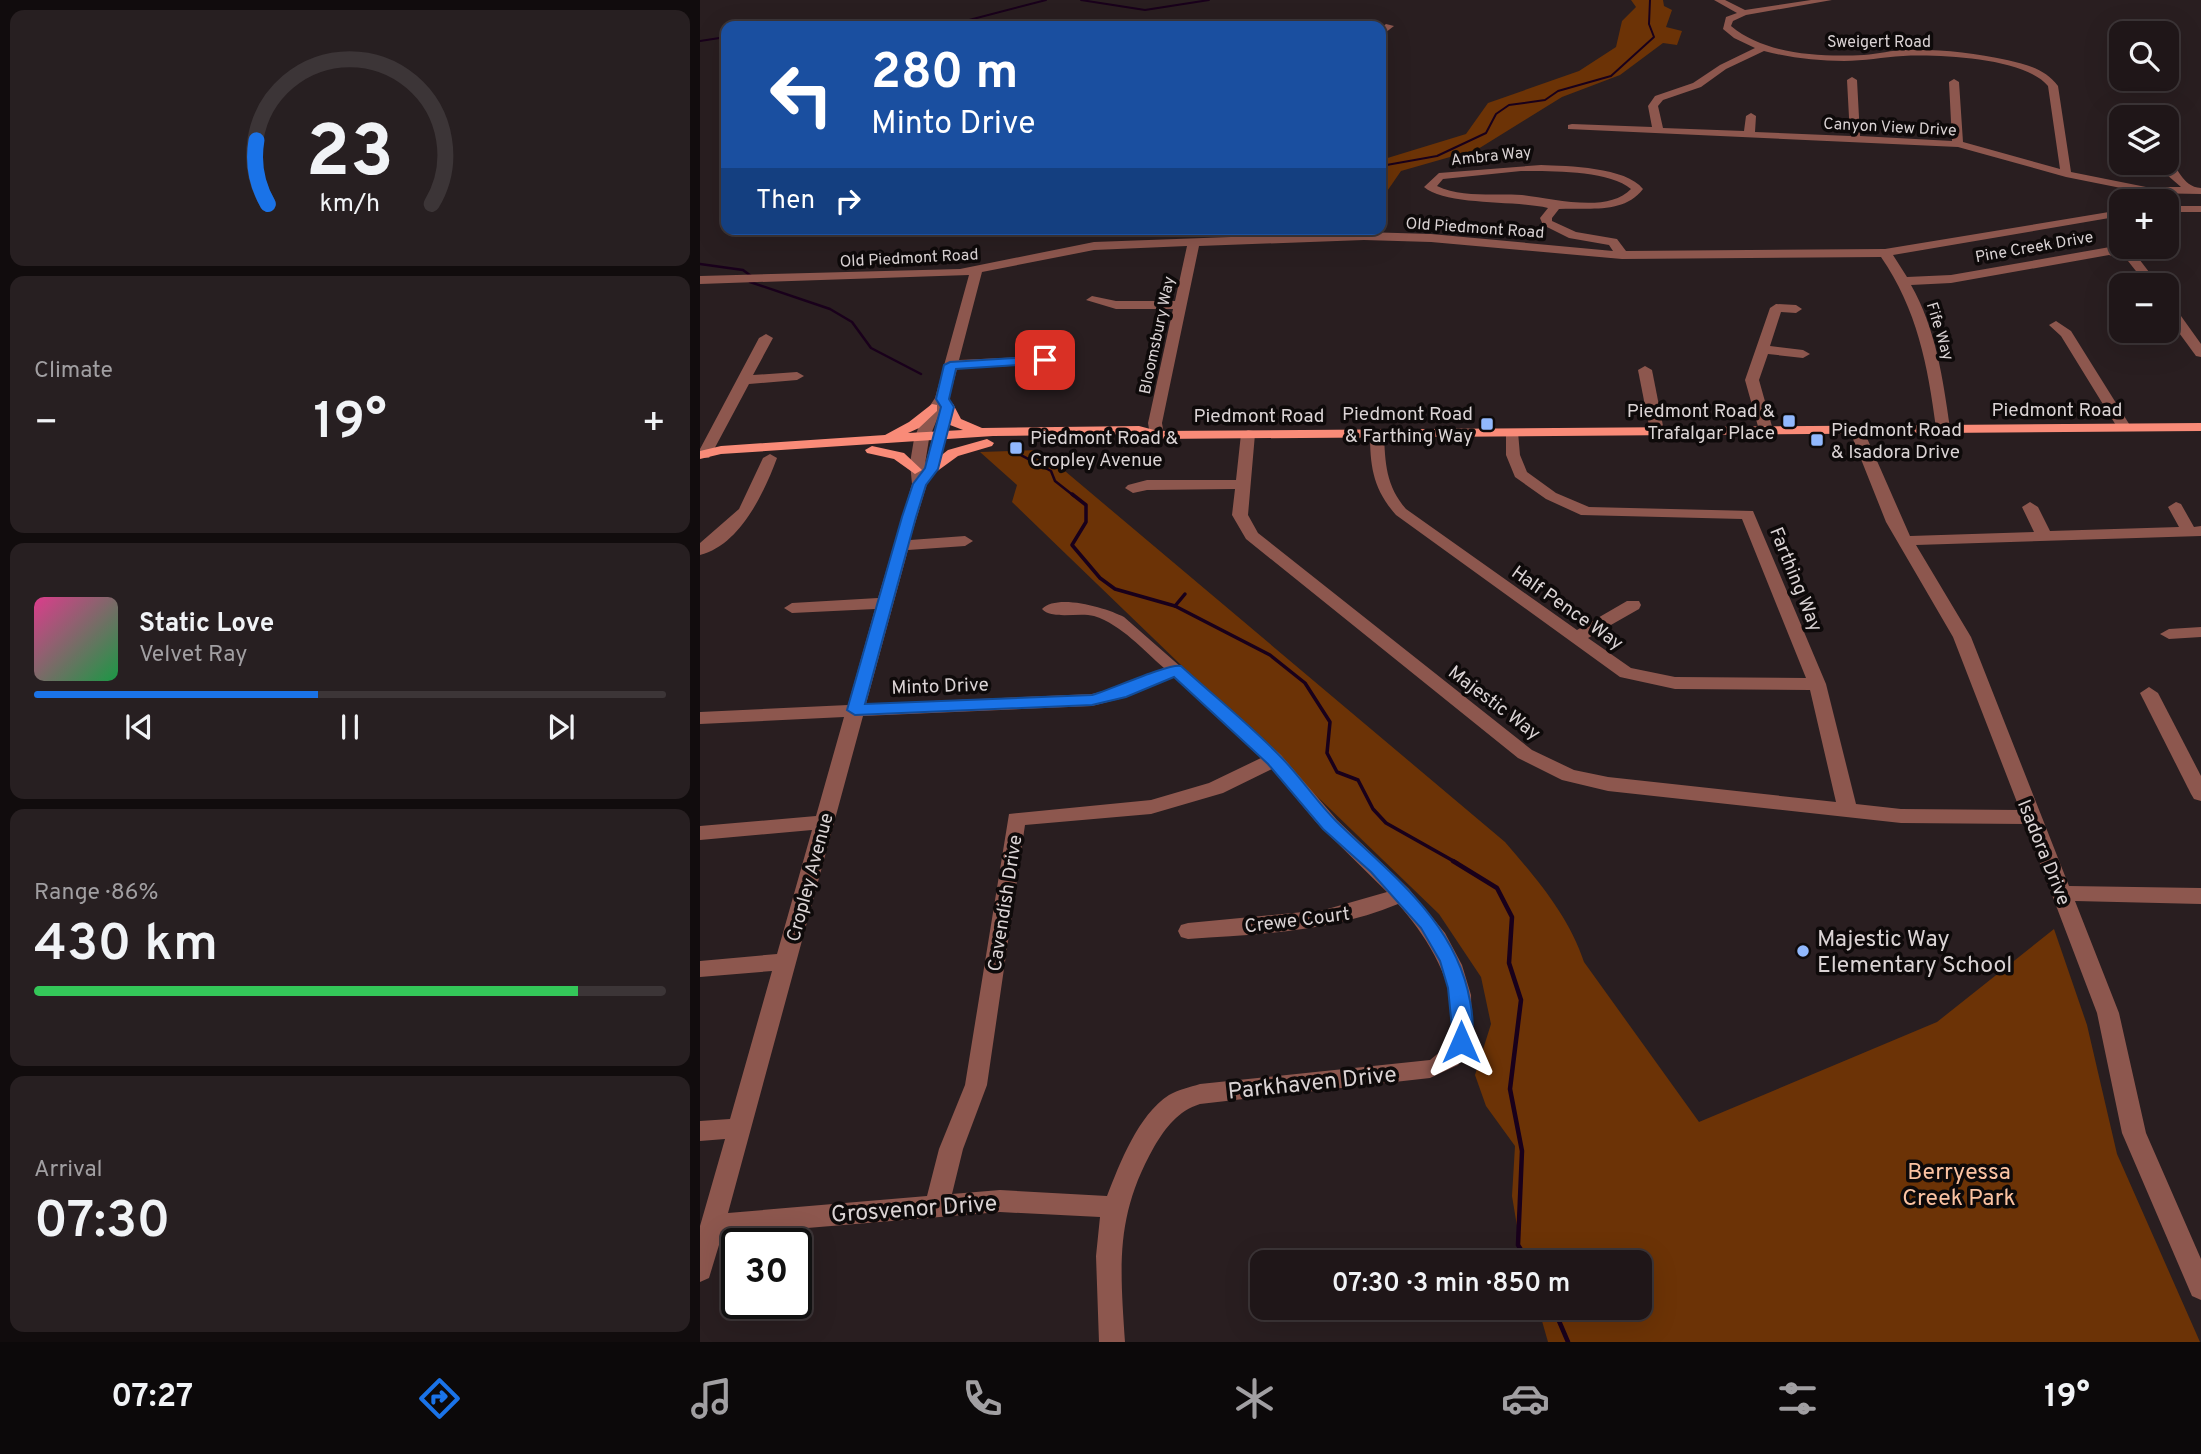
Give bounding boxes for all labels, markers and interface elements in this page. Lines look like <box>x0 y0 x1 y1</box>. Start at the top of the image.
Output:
map controls <box>2109 21 2179 343</box>
button: search <box>2109 21 2179 91</box>
street label: Sweigert Road <box>1827 33 1931 53</box>
text: 280 m <box>871 44 1018 106</box>
icon: left <box>756 49 847 140</box>
text: Minto Drive <box>871 105 1035 145</box>
button: layers <box>2109 105 2179 175</box>
text: 23 <box>306 111 394 203</box>
street label: Canyon View Drive <box>1823 115 1957 141</box>
street label: Ambra Way <box>1450 143 1533 171</box>
icon: right <box>829 182 867 220</box>
text: Then <box>756 185 815 218</box>
text: km/h <box>320 189 380 221</box>
button: + <box>2109 189 2179 259</box>
street label: Old Piedmont Road <box>1405 214 1545 244</box>
street label: Pine Creek Drive <box>1974 228 2095 268</box>
street label: Old Piedmont Road <box>839 245 979 273</box>
button: − <box>2109 273 2179 343</box>
street label: Bloomsbury Way <box>1136 275 1180 396</box>
street label: Fife Way <box>1921 300 1957 363</box>
pin <box>1015 330 1075 390</box>
icon: arrive <box>1026 341 1064 379</box>
text: Climate <box>34 357 113 386</box>
text: 19° <box>313 391 387 457</box>
street label: Piedmont Road <box>1992 399 2122 423</box>
text: − <box>34 400 59 449</box>
text: + <box>641 400 666 449</box>
place label: Piedmont Road & Trafalgar Place <box>1627 400 1775 446</box>
place label: Piedmont Road & Farthing Way <box>1342 403 1473 449</box>
street label: Piedmont Road <box>1194 405 1324 429</box>
marker: Piedmont Road & Trafalgar Place <box>1781 413 1797 429</box>
marker: Piedmont Road & Farthing Way <box>1479 416 1495 432</box>
place label: Piedmont Road & Isadora Drive <box>1831 419 1962 465</box>
place label: Piedmont Road & Cropley Avenue <box>1030 427 1178 473</box>
marker: Piedmont Road & Isadora Drive <box>1809 432 1825 448</box>
marker: Piedmont Road & Cropley Avenue <box>1008 440 1024 456</box>
street label: Farthing Way <box>1763 524 1827 636</box>
street label: Half Pence Way <box>1506 561 1628 656</box>
text: Static Love <box>139 608 274 641</box>
text: Velvet Ray <box>139 641 247 670</box>
street label: Majestic Way <box>1443 661 1545 746</box>
street label: Minto Drive <box>891 673 989 701</box>
icon: previous <box>120 708 158 746</box>
icon: pause <box>331 708 369 746</box>
icon: next <box>542 708 580 746</box>
street label: Isadora Drive <box>2011 796 2075 909</box>
street label: Cropley Avenue <box>782 810 840 945</box>
street label: Cavendish Drive <box>983 833 1029 973</box>
text: Range · 86% <box>34 879 159 908</box>
street label: Crewe Court <box>1243 903 1351 939</box>
text: 430 km <box>34 913 218 979</box>
place label: Majestic Way Elementary School <box>1817 926 2012 981</box>
marker: Majestic Way Elementary School <box>1795 943 1811 959</box>
position arrow <box>1424 1005 1498 1079</box>
street label: Parkhaven Drive <box>1226 1061 1398 1108</box>
text: Arrival <box>34 1156 103 1185</box>
park label: Berryessa Creek Park <box>1902 1159 2016 1214</box>
text: 07:30 <box>34 1190 171 1256</box>
street label: Grosvenor Drive <box>830 1190 998 1231</box>
speed limit sign: 30 <box>721 1228 812 1319</box>
text: 07:30 · 3 min · 850 m <box>1332 1268 1570 1301</box>
icon: directions <box>415 1374 464 1423</box>
icon: music <box>687 1374 736 1423</box>
icon: phone <box>958 1374 1007 1423</box>
icon: climate <box>1230 1374 1279 1423</box>
icon: car <box>1501 1374 1550 1423</box>
icon: filters <box>1773 1374 1822 1423</box>
text: 07:27 <box>111 1378 193 1418</box>
text: 19° <box>2044 1378 2090 1418</box>

